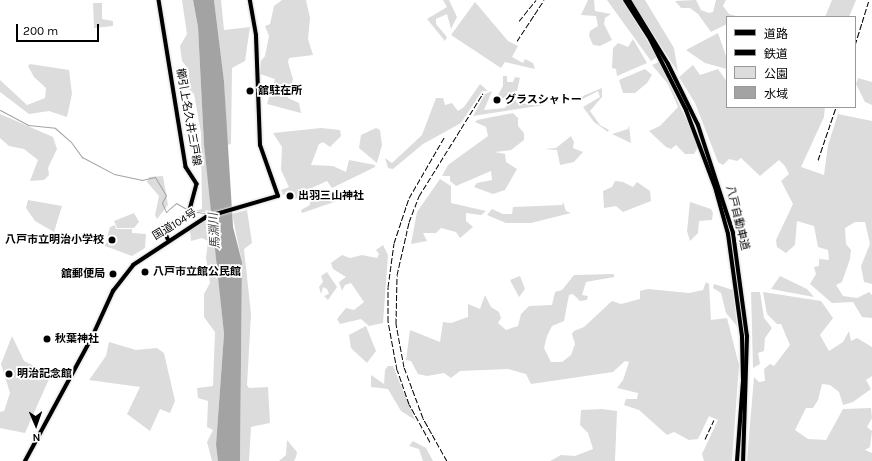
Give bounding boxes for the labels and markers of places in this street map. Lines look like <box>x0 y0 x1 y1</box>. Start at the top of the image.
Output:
place label: 舘駐在所 <box>258 84 302 98</box>
marker: 舘駐在所 <box>245 86 255 96</box>
place label: グラスシャトー <box>505 93 582 107</box>
marker: グラスシャトー <box>492 95 502 105</box>
place label: 出羽三山神社 <box>298 189 364 203</box>
marker: 出羽三山神社 <box>285 191 295 201</box>
place label: 八戸市立明治小学校 <box>5 233 104 247</box>
marker: 八戸市立明治小学校 <box>107 235 117 245</box>
place label: 八戸市立館公民館 <box>153 265 241 279</box>
place label: 舘郵便局 <box>61 267 105 281</box>
marker: 八戸市立館公民館 <box>140 267 150 277</box>
marker: 舘郵便局 <box>108 269 118 279</box>
place label: 秋葉神社 <box>55 332 99 346</box>
marker: 秋葉神社 <box>42 334 52 344</box>
place label: 明治記念館 <box>17 367 72 381</box>
marker: 明治記念館 <box>4 369 14 379</box>

